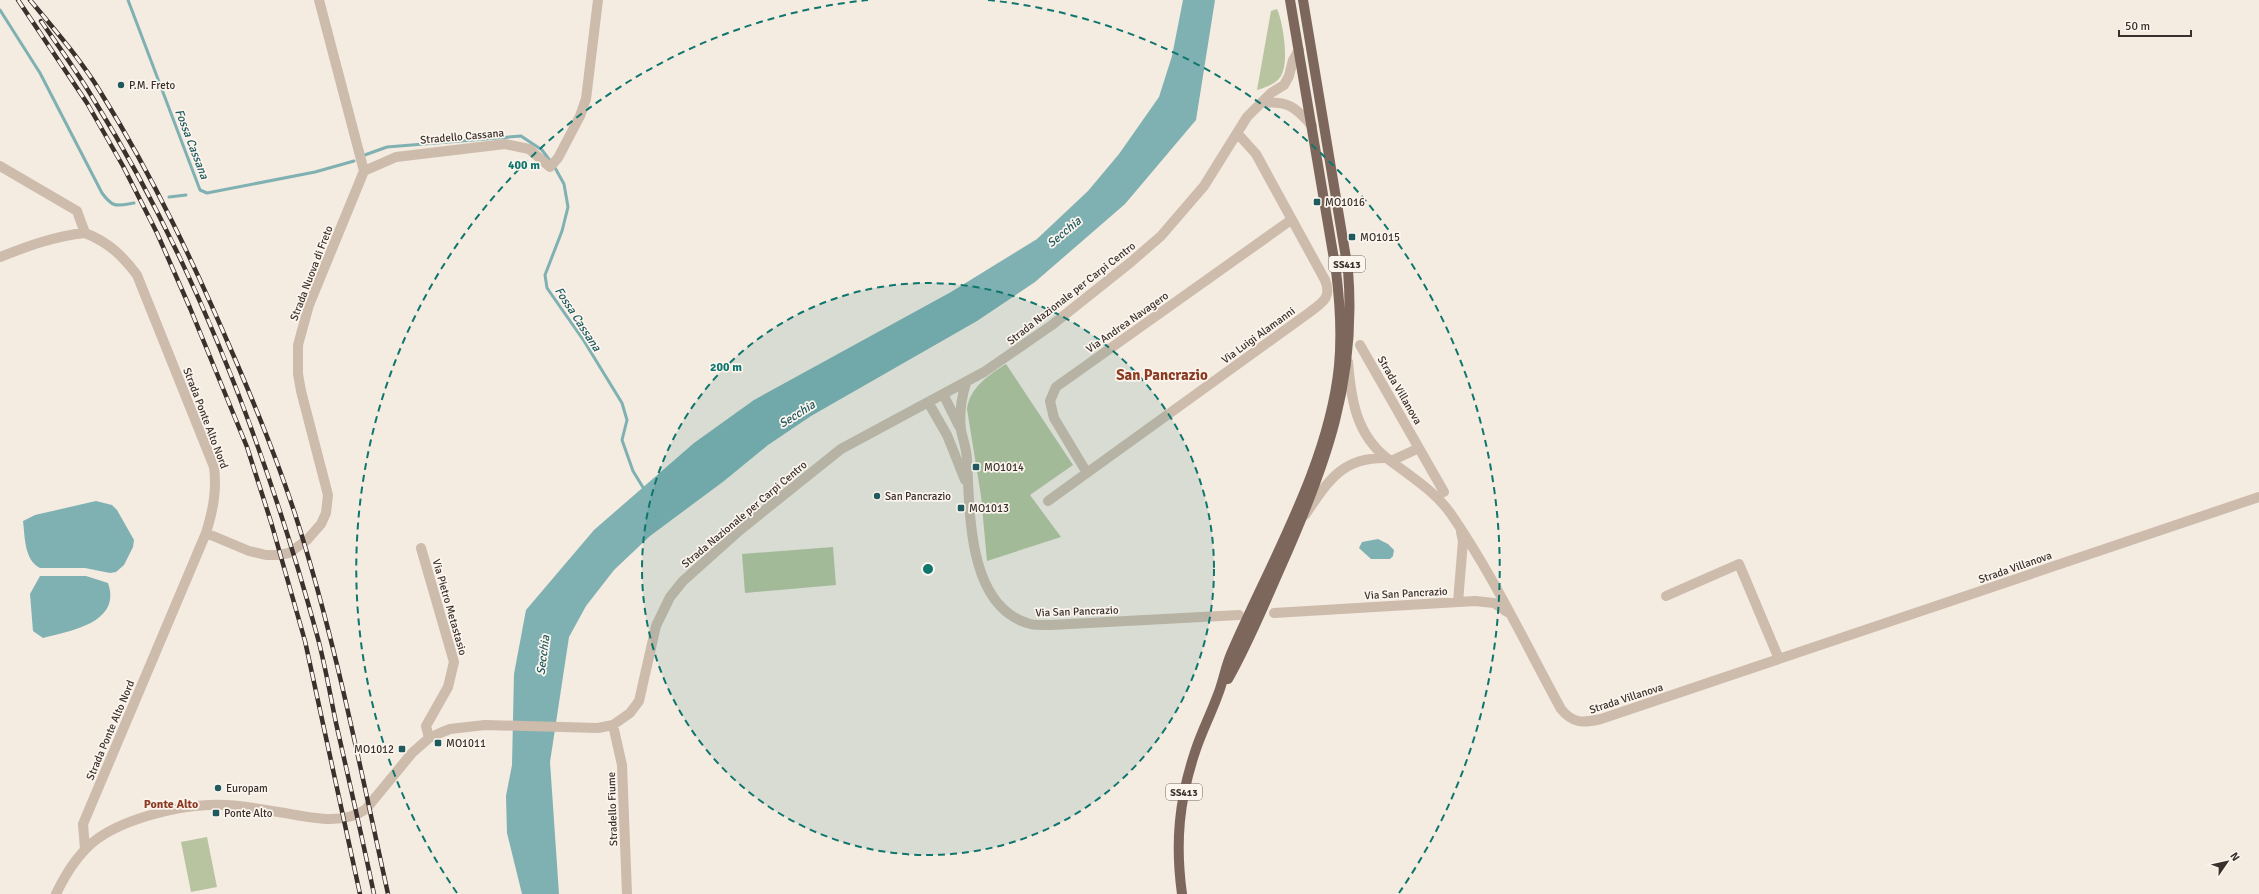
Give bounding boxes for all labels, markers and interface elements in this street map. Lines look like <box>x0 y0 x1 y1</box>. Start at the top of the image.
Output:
scale bar <box>2119 12 2191 38</box>
text: 50 m <box>2125 19 2150 34</box>
place label: P.M. Freto <box>129 79 175 92</box>
marker: P.M. Freto <box>116 80 126 90</box>
water label: Fossa Cassana <box>171 107 212 182</box>
street label: Stradello Cassana <box>420 126 505 147</box>
text: 400 m <box>508 158 540 173</box>
place label: MO1016 <box>1325 196 1365 209</box>
marker: MO1016 <box>1312 197 1322 207</box>
water label: Secchia <box>1044 213 1085 251</box>
street label: Strada Nuova di Freto <box>287 224 336 323</box>
place label: MO1015 <box>1360 231 1400 244</box>
marker: MO1015 <box>1347 232 1357 242</box>
street label: Strada Nazionale per Carpi Centro <box>1005 239 1138 348</box>
road number: SS413 <box>1329 256 1365 272</box>
water label: Fossa Cassana <box>551 284 604 355</box>
street label: Via Andrea Navagero <box>1084 289 1171 356</box>
street label: Via Luigi Alamanni <box>1219 304 1298 366</box>
street label: Strada Villanova <box>1375 354 1425 427</box>
text: 200 m <box>710 360 742 375</box>
street label: Strada Ponte Alto Nord <box>180 366 231 471</box>
district label: San Pancrazio <box>1116 366 1208 384</box>
water label: Secchia <box>776 397 819 431</box>
street label: Strada Nazionale per Carpi Centro <box>679 458 810 571</box>
place label: MO1014 <box>984 461 1024 474</box>
marker: MO1014 <box>971 462 981 472</box>
place label: San Pancrazio <box>885 490 951 503</box>
marker: San Pancrazio <box>872 491 882 501</box>
place label: MO1013 <box>969 502 1009 515</box>
marker: MO1013 <box>956 503 966 513</box>
street label: Strada Villanova <box>1977 549 2054 586</box>
street label: Via Pietro Metastasio <box>430 558 470 657</box>
centre of rings <box>921 562 935 576</box>
street label: Via San Pancrazio <box>1364 585 1448 602</box>
street label: Via San Pancrazio <box>1035 604 1119 619</box>
water label: Secchia <box>534 633 553 676</box>
street label: Strada Ponte Alto Nord <box>84 678 137 782</box>
street label: Strada Villanova <box>1588 680 1665 717</box>
place label: MO1011 <box>446 737 486 750</box>
marker: MO1011 <box>433 738 443 748</box>
place label: MO1012 <box>354 743 394 756</box>
marker: MO1012 <box>397 744 407 754</box>
street label: Stradello Fiume <box>605 772 620 846</box>
place label: Europam <box>226 782 268 795</box>
marker: Europam <box>213 783 223 793</box>
road number: SS413 <box>1166 784 1202 800</box>
district label: Ponte Alto <box>144 797 198 812</box>
place label: Ponte Alto <box>224 807 273 820</box>
marker: Ponte Alto <box>211 808 221 818</box>
north arrow <box>2207 842 2247 882</box>
text: N <box>2227 850 2242 863</box>

